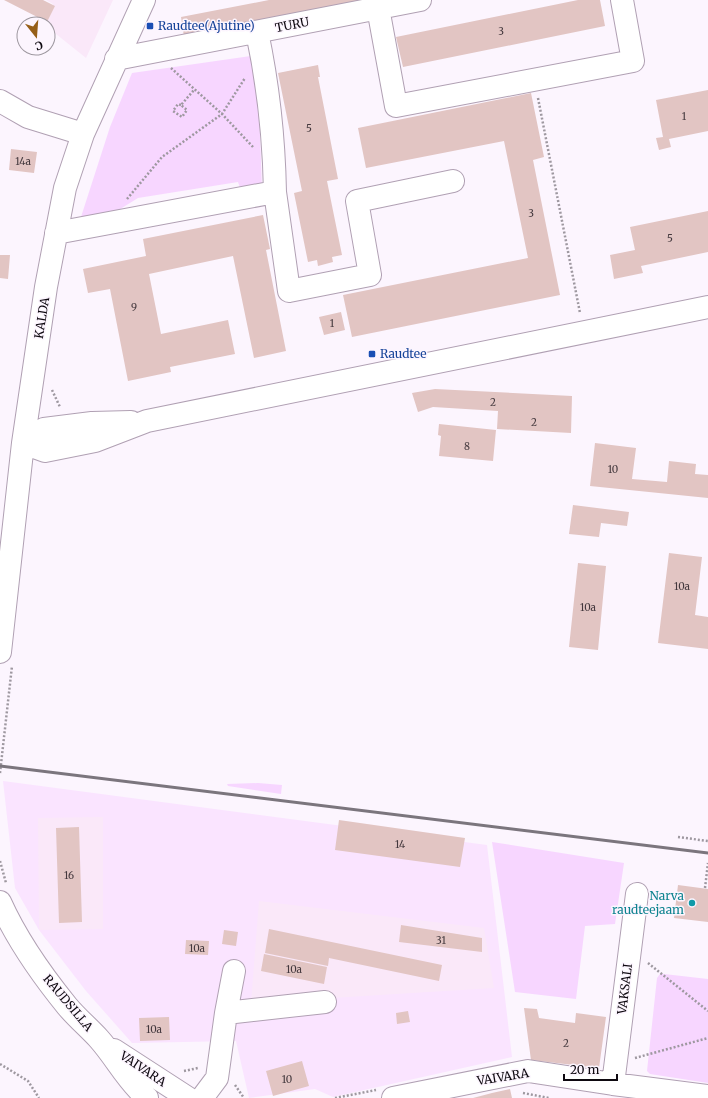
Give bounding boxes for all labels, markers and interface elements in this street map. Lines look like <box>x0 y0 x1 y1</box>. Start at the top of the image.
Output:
street label: TURU <box>274 14 310 35</box>
north arrow <box>16 16 56 56</box>
place label: Raudtee(Ajutine) <box>158 18 255 33</box>
marker: Raudtee(Ajutine) <box>145 21 155 31</box>
house number: 3 <box>498 25 504 38</box>
text: С <box>33 38 44 53</box>
house number: 1 <box>682 110 687 123</box>
house number: 5 <box>306 122 312 135</box>
house number: 14a <box>15 155 31 168</box>
house number: 3 <box>528 207 534 220</box>
house number: 5 <box>667 232 673 245</box>
street label: KALDA <box>31 295 52 340</box>
house number: 9 <box>131 301 137 314</box>
house number: 1 <box>330 317 335 330</box>
place label: Raudtee <box>380 346 427 361</box>
marker: Raudtee <box>367 349 377 359</box>
house number: 2 <box>490 396 496 409</box>
house number: 2 <box>531 416 537 429</box>
house number: 8 <box>464 440 470 453</box>
house number: 10 <box>608 463 618 476</box>
house number: 10a <box>674 580 691 593</box>
house number: 10a <box>580 601 597 614</box>
house number: 14 <box>395 838 405 851</box>
house number: 16 <box>64 869 74 882</box>
place label: Narva raudteejaam <box>612 888 685 917</box>
marker: Narva raudteejaam <box>687 898 697 908</box>
house number: 31 <box>436 934 446 947</box>
house number: 10a <box>189 942 206 955</box>
house number: 10a <box>286 963 303 976</box>
street label: VAKSALI <box>614 963 635 1016</box>
street label: RAUDSILLA <box>40 971 97 1035</box>
house number: 10a <box>146 1023 163 1036</box>
house number: 2 <box>563 1037 569 1050</box>
street label: VAIVARA <box>117 1047 170 1090</box>
scale bar <box>564 1056 617 1082</box>
text: 20 m <box>570 1062 599 1077</box>
street label: VAIVARA <box>475 1065 530 1088</box>
house number: 10 <box>282 1073 292 1086</box>

